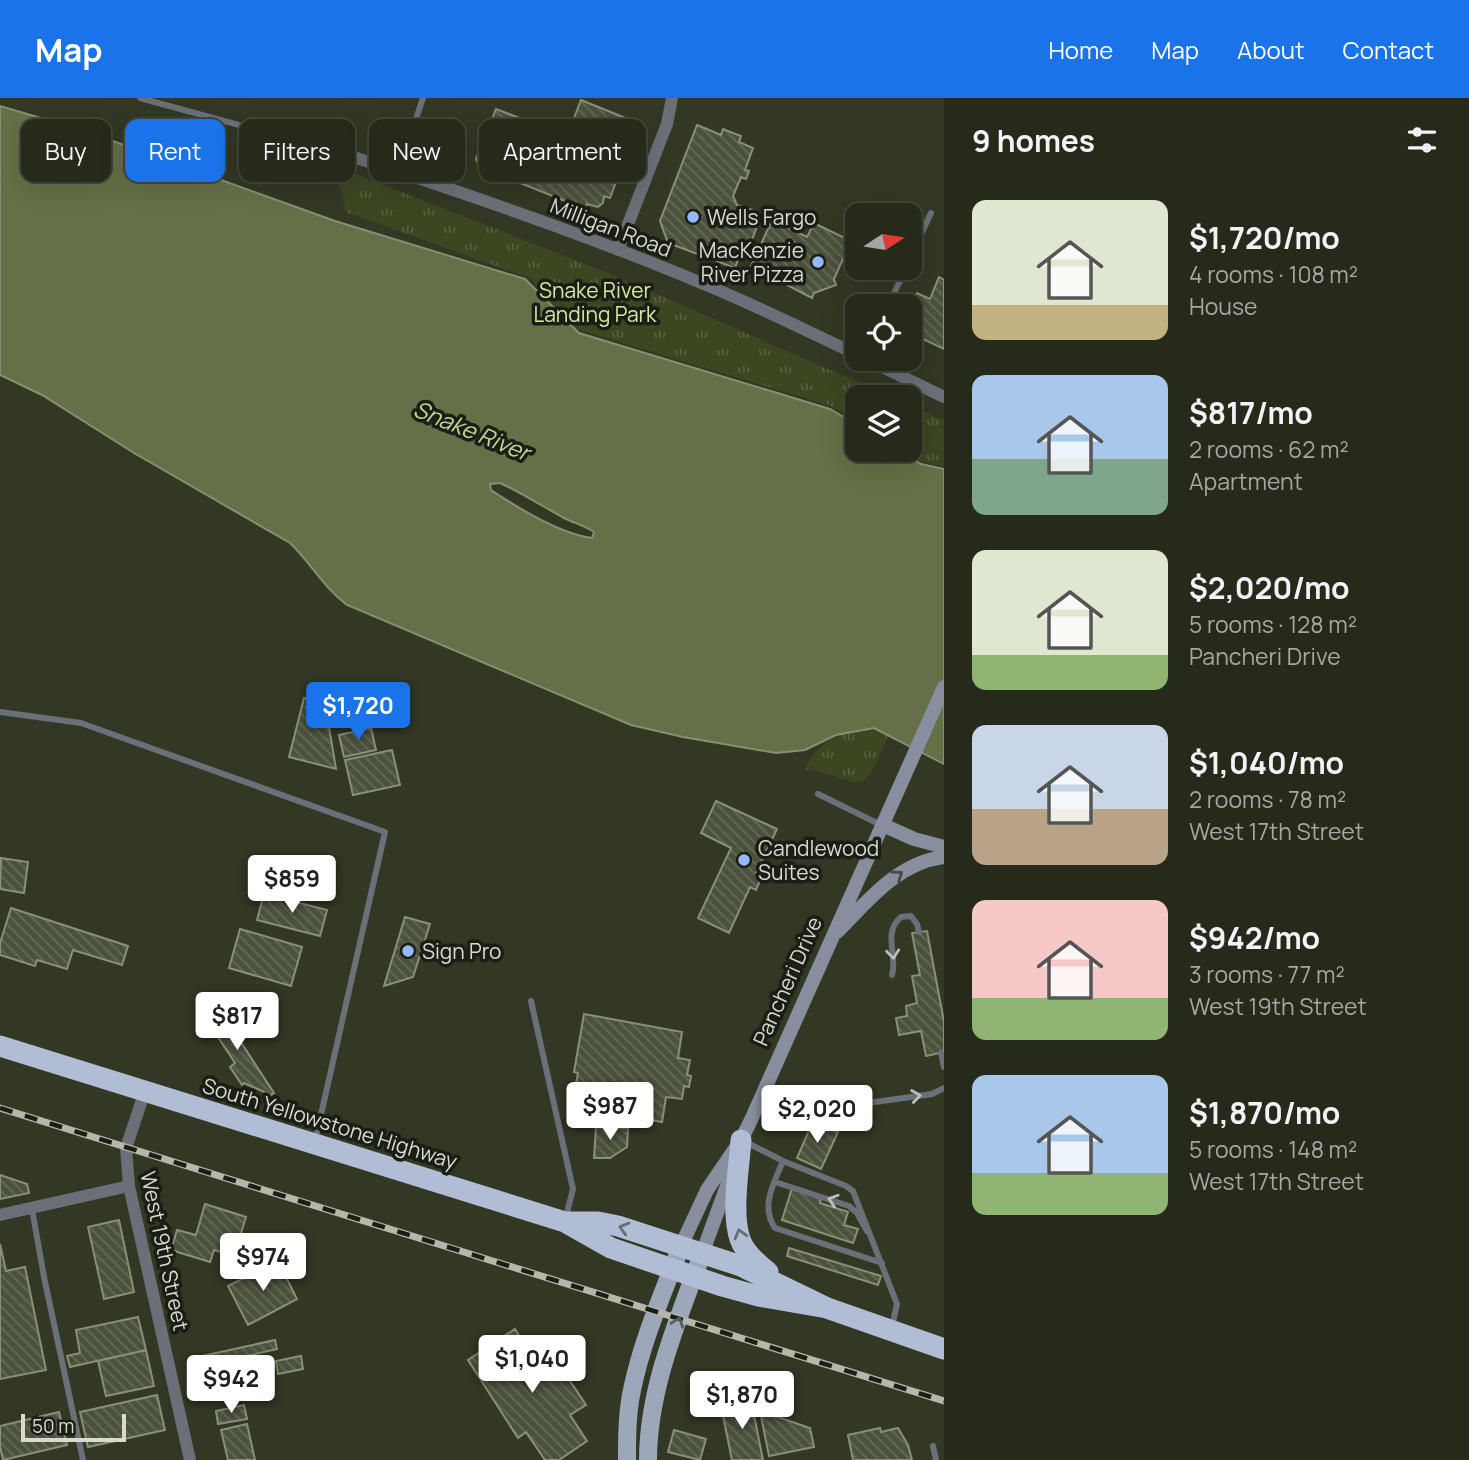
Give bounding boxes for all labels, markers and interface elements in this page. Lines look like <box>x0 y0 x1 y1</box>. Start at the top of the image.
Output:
text: Map <box>35 27 103 72</box>
text: Home <box>1048 33 1113 66</box>
text: Map <box>1151 33 1199 66</box>
text: About <box>1237 33 1305 66</box>
text: Contact <box>1343 33 1434 66</box>
chip: Buy <box>21 119 111 182</box>
chip: Rent <box>125 119 225 182</box>
chip: Filters <box>239 119 355 182</box>
chip: New <box>369 119 465 182</box>
chip: Apartment <box>479 119 646 182</box>
text: 9 homes <box>972 120 1095 161</box>
icon: filters <box>1403 121 1441 159</box>
street label: Milligan Road <box>546 191 676 263</box>
place label: Wells Fargo <box>707 203 817 231</box>
north arrow <box>845 203 922 280</box>
map controls <box>845 203 922 462</box>
marker: Wells Fargo <box>685 209 701 225</box>
text: $1,720/mo <box>1189 217 1340 258</box>
icon: home <box>1028 228 1112 312</box>
place label: MacKenzie River Pizza <box>699 236 804 288</box>
marker: MacKenzie River Pizza <box>810 254 826 270</box>
text: 4 rooms · 108 m² <box>1189 258 1358 290</box>
park label: Snake River Landing Park <box>533 276 657 328</box>
text: House <box>1189 290 1258 322</box>
button: locate <box>845 294 922 371</box>
button: layers <box>845 385 922 462</box>
water label: Snake River <box>409 392 537 469</box>
text: $817/mo <box>1189 392 1313 433</box>
icon: home <box>1028 403 1112 487</box>
text: 2 rooms · 62 m² <box>1189 433 1349 465</box>
text: Apartment <box>1189 465 1303 497</box>
text: $2,020/mo <box>1189 567 1350 608</box>
icon: home <box>1028 578 1112 662</box>
text: 5 rooms · 128 m² <box>1189 608 1357 640</box>
text: Pancheri Drive <box>1189 640 1341 672</box>
pin: $1,720 <box>301 682 415 742</box>
text: $1,720 <box>322 689 394 721</box>
text: $1,040/mo <box>1189 742 1344 783</box>
icon: home <box>1028 753 1112 837</box>
text: 2 rooms · 78 m² <box>1189 783 1346 815</box>
text: West 17th Street <box>1189 815 1364 847</box>
place label: Candlewood Suites <box>758 834 879 886</box>
marker: Candlewood Suites <box>736 852 752 868</box>
pin: $859 <box>251 856 333 915</box>
text: $859 <box>264 862 320 894</box>
one-way arrow <box>890 871 903 883</box>
street label: Pancheri Drive <box>746 912 828 1050</box>
text: $942/mo <box>1189 917 1320 958</box>
icon: home <box>1028 928 1112 1012</box>
place label: Sign Pro <box>422 937 501 965</box>
marker: Sign Pro <box>400 943 416 959</box>
one-way arrow <box>885 948 900 960</box>
text: 3 rooms · 77 m² <box>1189 958 1345 990</box>
text: West 19th Street <box>1189 990 1367 1022</box>
pin: $817 <box>196 992 278 1052</box>
text: $817 <box>212 999 262 1031</box>
street label: South Yellowstone Highway <box>199 1071 461 1175</box>
pin: $987 <box>569 1082 651 1142</box>
pin: $2,020 <box>760 1086 874 1145</box>
text: $987 <box>582 1089 638 1121</box>
one-way arrow <box>910 1089 922 1104</box>
text: $2,020 <box>777 1092 857 1124</box>
text: $1,870/mo <box>1189 1092 1340 1133</box>
icon: home <box>1028 1103 1112 1187</box>
text: 5 rooms · 148 m² <box>1189 1133 1357 1165</box>
text: West 17th Street <box>1189 1165 1364 1197</box>
street label: West 19th Street <box>134 1169 196 1333</box>
one-way arrow <box>827 1194 840 1208</box>
one-way arrow <box>618 1222 630 1236</box>
one-way arrow <box>734 1228 749 1240</box>
pin: $974 <box>222 1234 304 1293</box>
text: $974 <box>236 1240 290 1272</box>
one-way arrow <box>670 1317 684 1329</box>
pin: $1,040 <box>475 1336 589 1395</box>
text: $1,040 <box>495 1342 569 1374</box>
pin: $942 <box>190 1356 272 1415</box>
text: $942 <box>203 1362 259 1394</box>
pin: $1,870 <box>685 1372 799 1431</box>
text: $1,870 <box>706 1378 778 1410</box>
scale bar <box>21 1411 126 1443</box>
text: 50 m <box>32 1413 74 1439</box>

